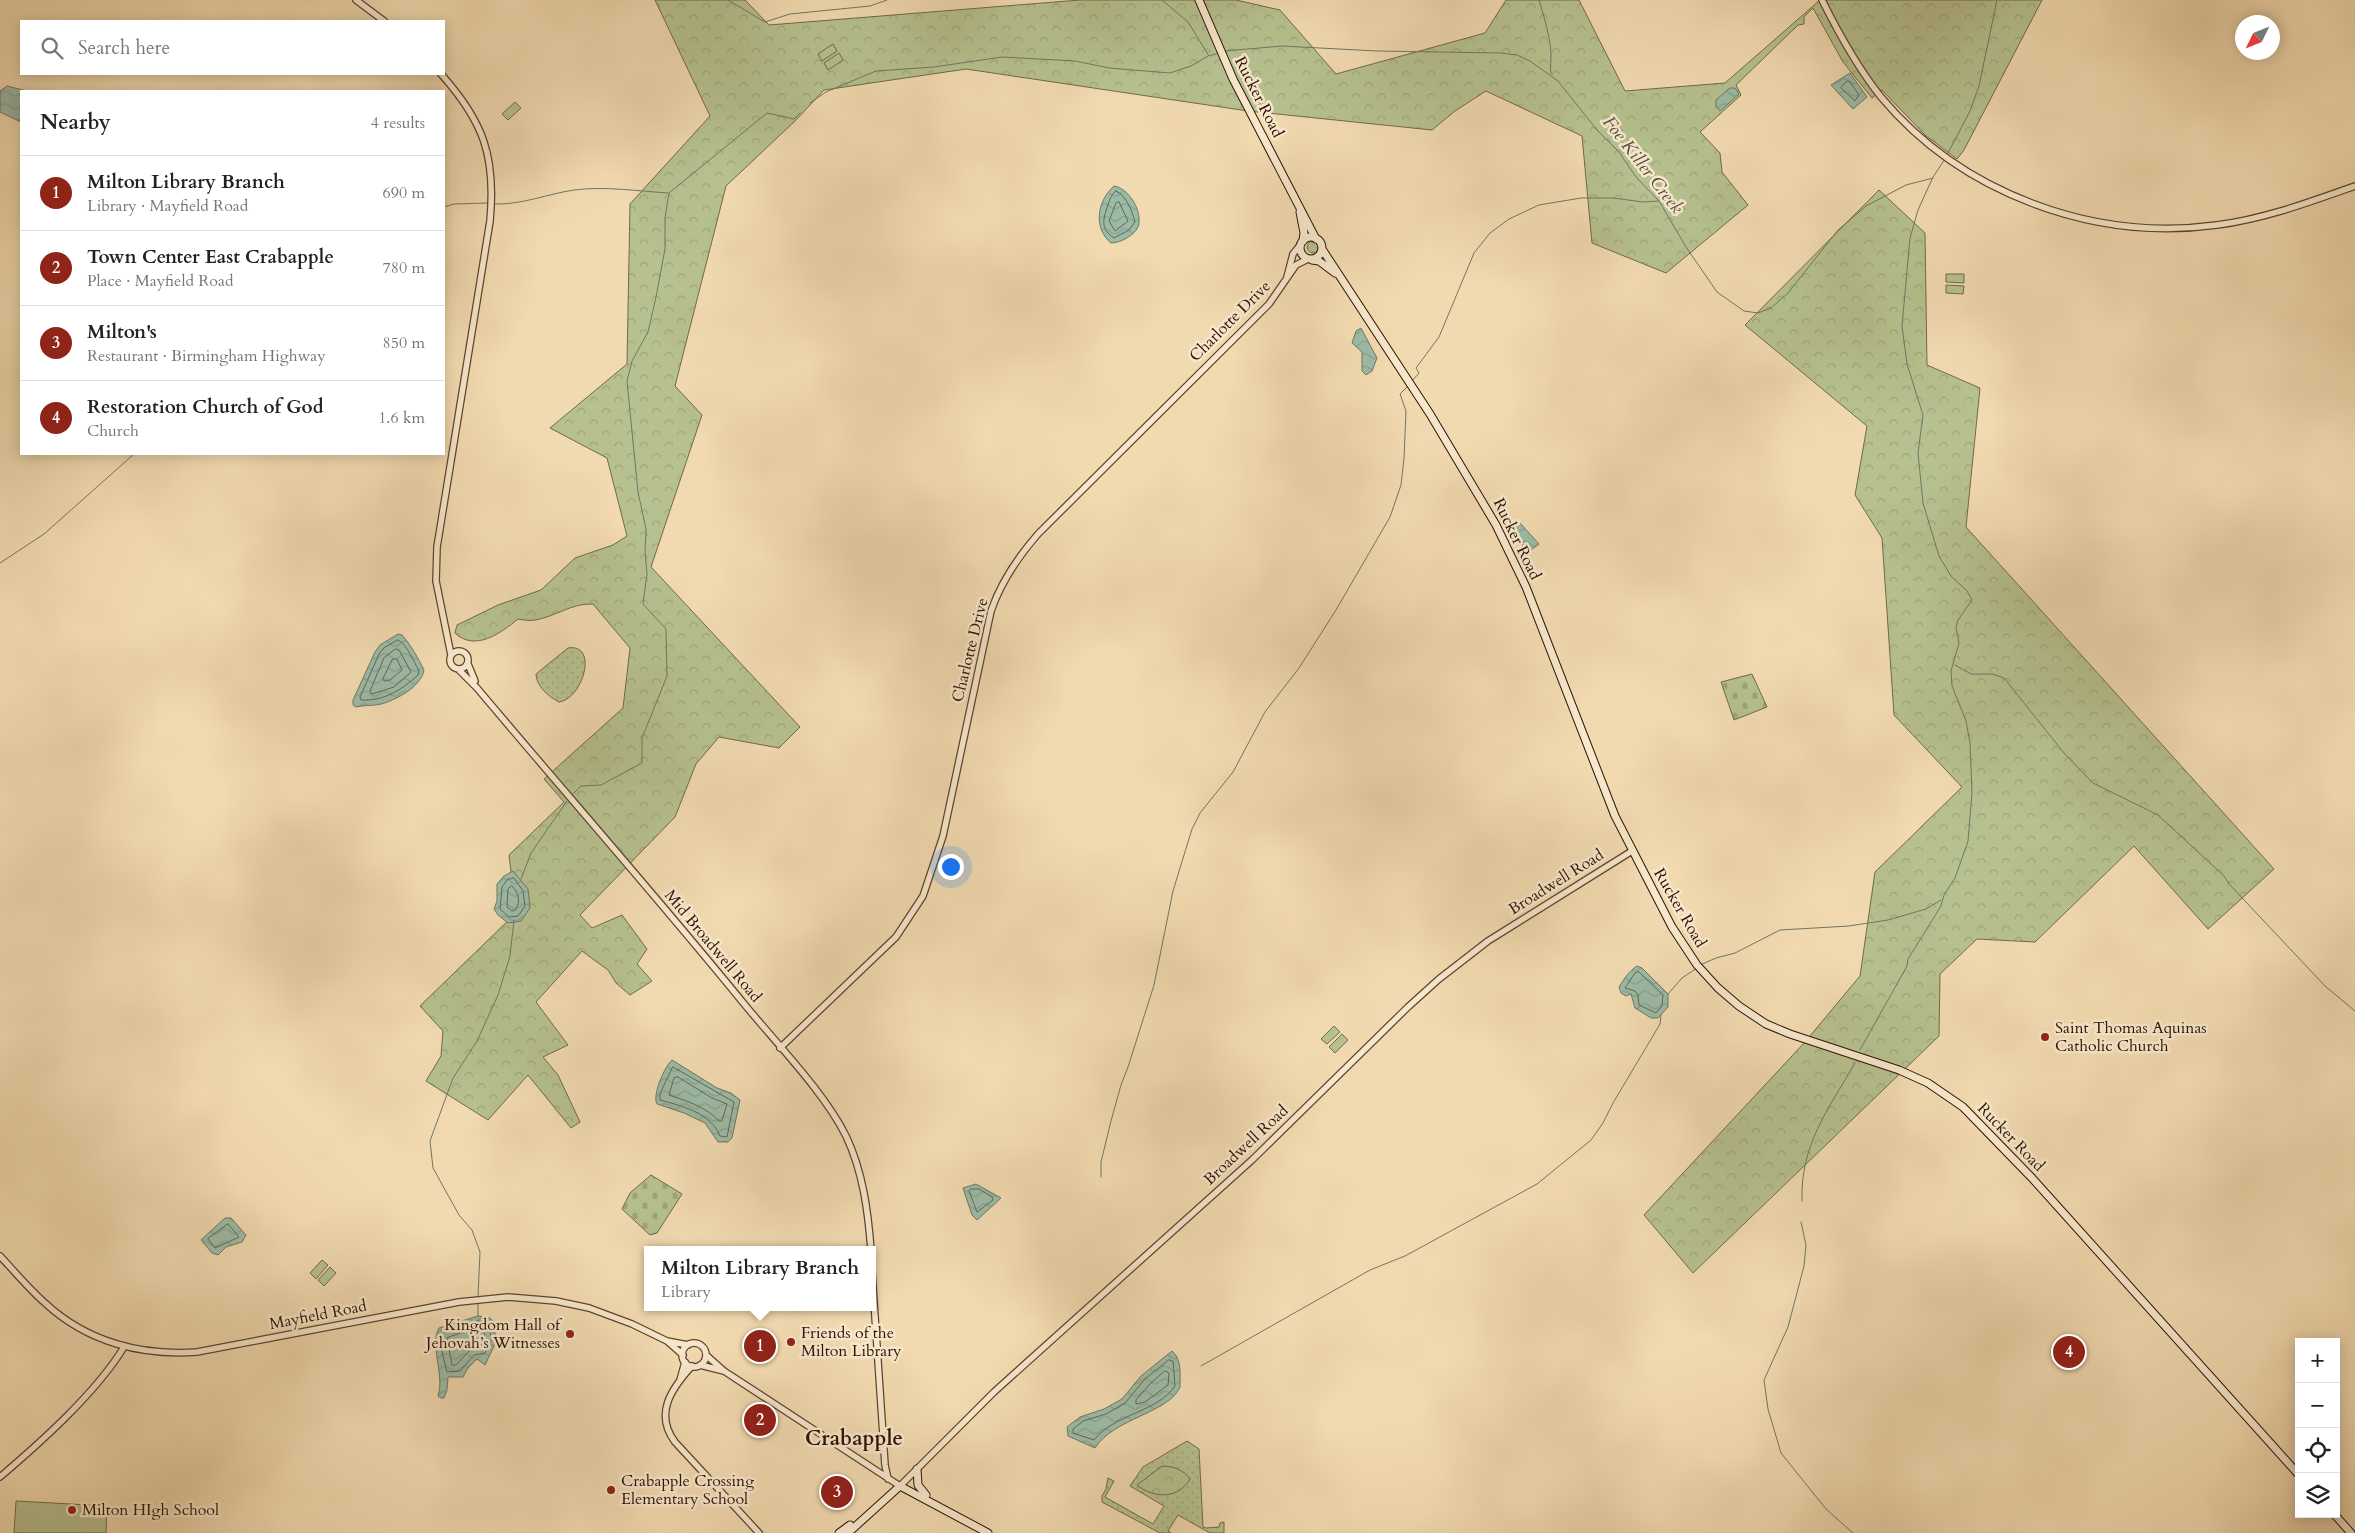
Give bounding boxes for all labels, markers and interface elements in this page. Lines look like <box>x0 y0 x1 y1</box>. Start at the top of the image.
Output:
north arrow <box>2235 15 2280 60</box>
search box <box>20 20 445 75</box>
icon: search <box>38 34 66 62</box>
text: Search here <box>78 35 170 61</box>
street label: Rucker Road <box>1229 53 1289 142</box>
text: Nearby <box>40 108 111 137</box>
water label: Foe Killer Creek <box>1597 111 1689 219</box>
text: 4 results <box>371 112 425 134</box>
text: Milton Library Branch <box>87 169 285 195</box>
text: 1 <box>52 182 60 204</box>
text: 690 m <box>383 182 425 204</box>
text: Library · Mayfield Road <box>87 195 248 217</box>
text: Town Center East Crabapple <box>87 244 334 270</box>
text: 2 <box>52 257 60 279</box>
text: 780 m <box>383 257 425 279</box>
text: Place · Mayfield Road <box>87 270 233 292</box>
street label: Charlotte Drive <box>1184 275 1276 367</box>
text: Milton's <box>87 319 157 345</box>
text: 3 <box>52 332 60 354</box>
text: 850 m <box>383 332 425 354</box>
text: Restaurant · Birmingham Highway <box>87 345 326 367</box>
text: Restoration Church of God <box>87 394 324 420</box>
text: 4 <box>52 407 60 429</box>
text: 1.6 km <box>378 407 425 429</box>
text: Church <box>87 420 139 442</box>
street label: Rucker Road <box>1488 494 1546 584</box>
street label: Charlotte Drive <box>946 595 994 705</box>
street label: Broadwell Road <box>1504 844 1608 920</box>
your location <box>938 854 964 880</box>
street label: Rucker Road <box>1648 864 1712 952</box>
street label: Mid Broadwell Road <box>659 885 767 1007</box>
place label: Saint Thomas Aquinas Catholic Church <box>2055 1017 2207 1057</box>
marker: Saint Thomas Aquinas Catholic Church <box>2039 1031 2051 1043</box>
street label: Rucker Road <box>1972 1098 2050 1177</box>
street label: Broadwell Road <box>1199 1100 1294 1190</box>
popup <box>644 1246 876 1311</box>
text: Milton Library Branch <box>661 1255 859 1281</box>
text: Library <box>661 1281 711 1303</box>
street label: Mayfield Road <box>267 1295 369 1335</box>
place label: Kingdom Hall of Jehovah’s Witnesses <box>424 1314 563 1354</box>
place label: Friends of the Milton Library <box>801 1322 902 1362</box>
pin: 1 <box>744 1327 776 1365</box>
marker: Kingdom Hall of Jehovah’s Witnesses <box>564 1328 576 1340</box>
pin: 4 <box>2053 1333 2085 1371</box>
marker: Friends of the Milton Library <box>785 1336 797 1348</box>
map controls <box>2295 1338 2340 1518</box>
button: + <box>2295 1338 2340 1383</box>
button: − <box>2295 1383 2340 1428</box>
pin: 2 <box>744 1401 776 1439</box>
district label: Crabapple <box>805 1424 903 1453</box>
button: locate <box>2295 1428 2340 1473</box>
place label: Crabapple Crossing Elementary School <box>621 1470 754 1510</box>
pin: 3 <box>821 1473 853 1511</box>
button: layers <box>2295 1473 2340 1518</box>
marker: Crabapple Crossing Elementary School <box>605 1484 617 1496</box>
place label: Milton HIgh School <box>82 1499 219 1521</box>
marker: Milton HIgh School <box>66 1504 78 1516</box>

